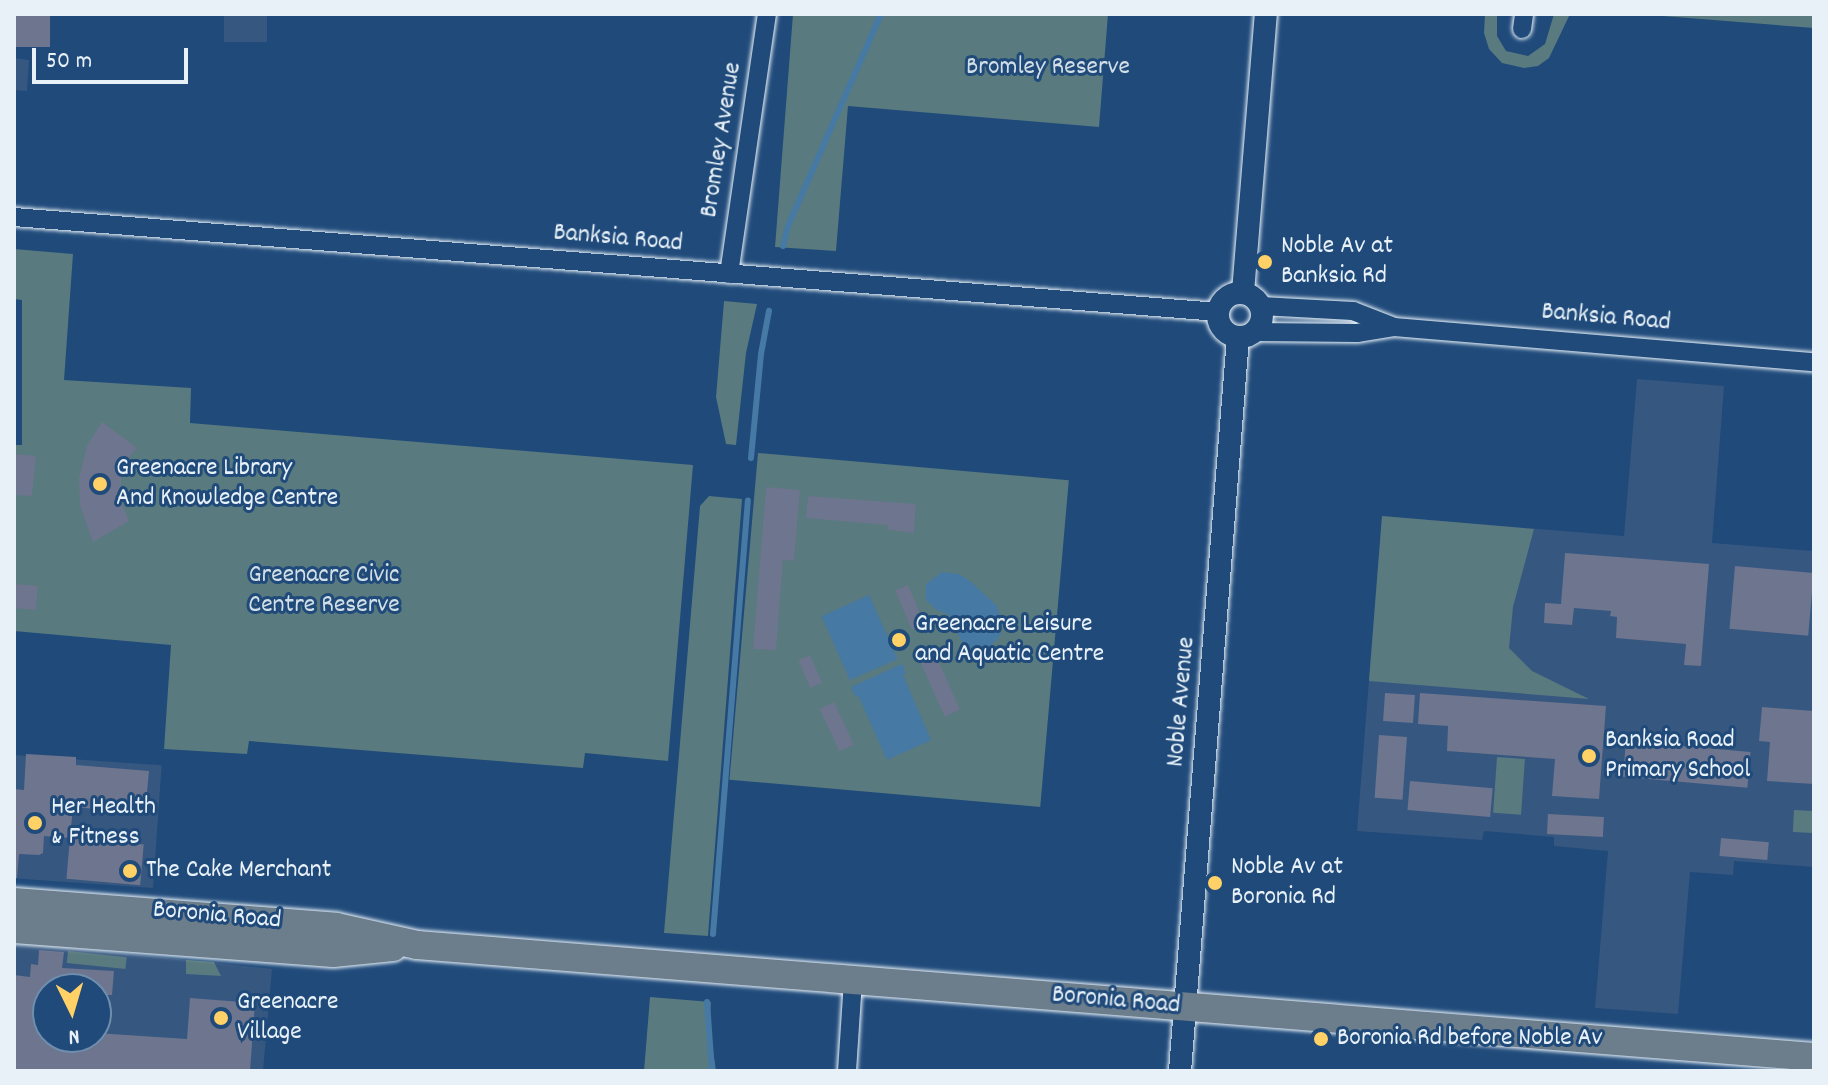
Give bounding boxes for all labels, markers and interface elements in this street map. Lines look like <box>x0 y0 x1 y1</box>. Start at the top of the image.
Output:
scale bar <box>36 32 192 82</box>
text: 50 m <box>46 45 92 79</box>
park label: Bromley Reserve <box>966 52 1130 84</box>
street label: Bromley Avenue <box>694 60 750 220</box>
street label: Banksia Road <box>552 218 684 260</box>
place label: Noble Av at Banksia Rd <box>1281 231 1393 292</box>
marker: Noble Av at Banksia Rd <box>1256 253 1274 271</box>
street label: Banksia Road <box>1540 297 1672 339</box>
place label: Greenacre Library And Knowledge Centre <box>116 453 338 514</box>
marker: Greenacre Library And Knowledge Centre <box>91 475 109 493</box>
park label: Greenacre Civic Centre Reserve <box>248 560 400 622</box>
place label: Greenacre Leisure and Aquatic Centre <box>915 609 1104 670</box>
marker: Greenacre Leisure and Aquatic Centre <box>890 631 908 649</box>
street label: Noble Avenue <box>1161 636 1203 768</box>
place label: Banksia Road Primary School <box>1605 725 1751 786</box>
marker: Banksia Road Primary School <box>1580 747 1598 765</box>
place label: Her Health & Fitness <box>51 792 156 854</box>
marker: Her Health & Fitness <box>26 814 44 832</box>
place label: Noble Av at Boronia Rd <box>1231 852 1343 914</box>
place label: The Cake Merchant <box>146 855 331 887</box>
marker: The Cake Merchant <box>121 862 139 880</box>
marker: Noble Av at Boronia Rd <box>1206 874 1224 892</box>
street label: Boronia Road <box>152 895 282 937</box>
north arrow <box>32 973 112 1053</box>
street label: Boronia Road <box>1051 980 1181 1022</box>
place label: Greenacre Village <box>237 987 338 1048</box>
marker: Greenacre Village <box>212 1009 230 1027</box>
text: N <box>67 1019 81 1051</box>
place label: Boronia Rd before Noble Av <box>1337 1023 1603 1055</box>
marker: Boronia Rd before Noble Av <box>1312 1030 1330 1048</box>

